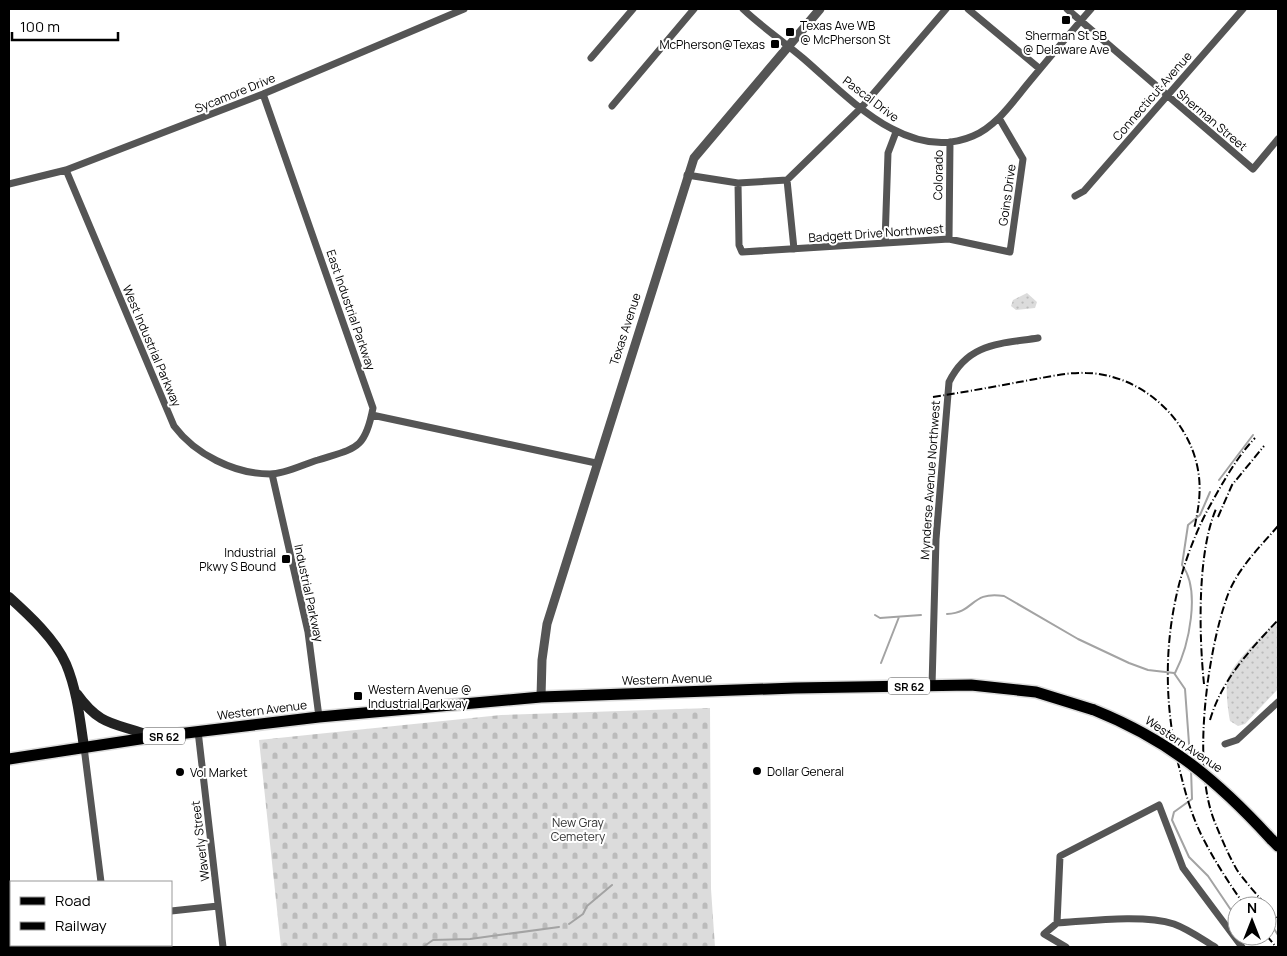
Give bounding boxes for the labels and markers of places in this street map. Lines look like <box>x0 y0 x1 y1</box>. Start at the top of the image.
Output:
marker: Sherman St SB @ Delaware Ave <box>1060 14 1072 26</box>
place label: Texas Ave WB @ McPherson St <box>800 17 891 48</box>
marker: Texas Ave WB @ McPherson St <box>784 26 796 38</box>
place label: Sherman St SB @ Delaware Ave <box>1023 27 1109 58</box>
place label: McPherson@Texas <box>659 36 765 53</box>
marker: McPherson@Texas <box>769 38 781 50</box>
place label: Industrial Pkwy S Bound <box>199 544 276 575</box>
marker: Industrial Pkwy S Bound <box>280 553 292 565</box>
place label: Western Avenue @ Industrial Parkway <box>368 681 472 712</box>
marker: Western Avenue @ Industrial Parkway <box>352 690 364 702</box>
place label: Dollar General <box>767 763 844 780</box>
place label: Vol Market <box>190 764 248 781</box>
marker: Dollar General <box>751 765 763 777</box>
marker: Vol Market <box>174 766 186 778</box>

